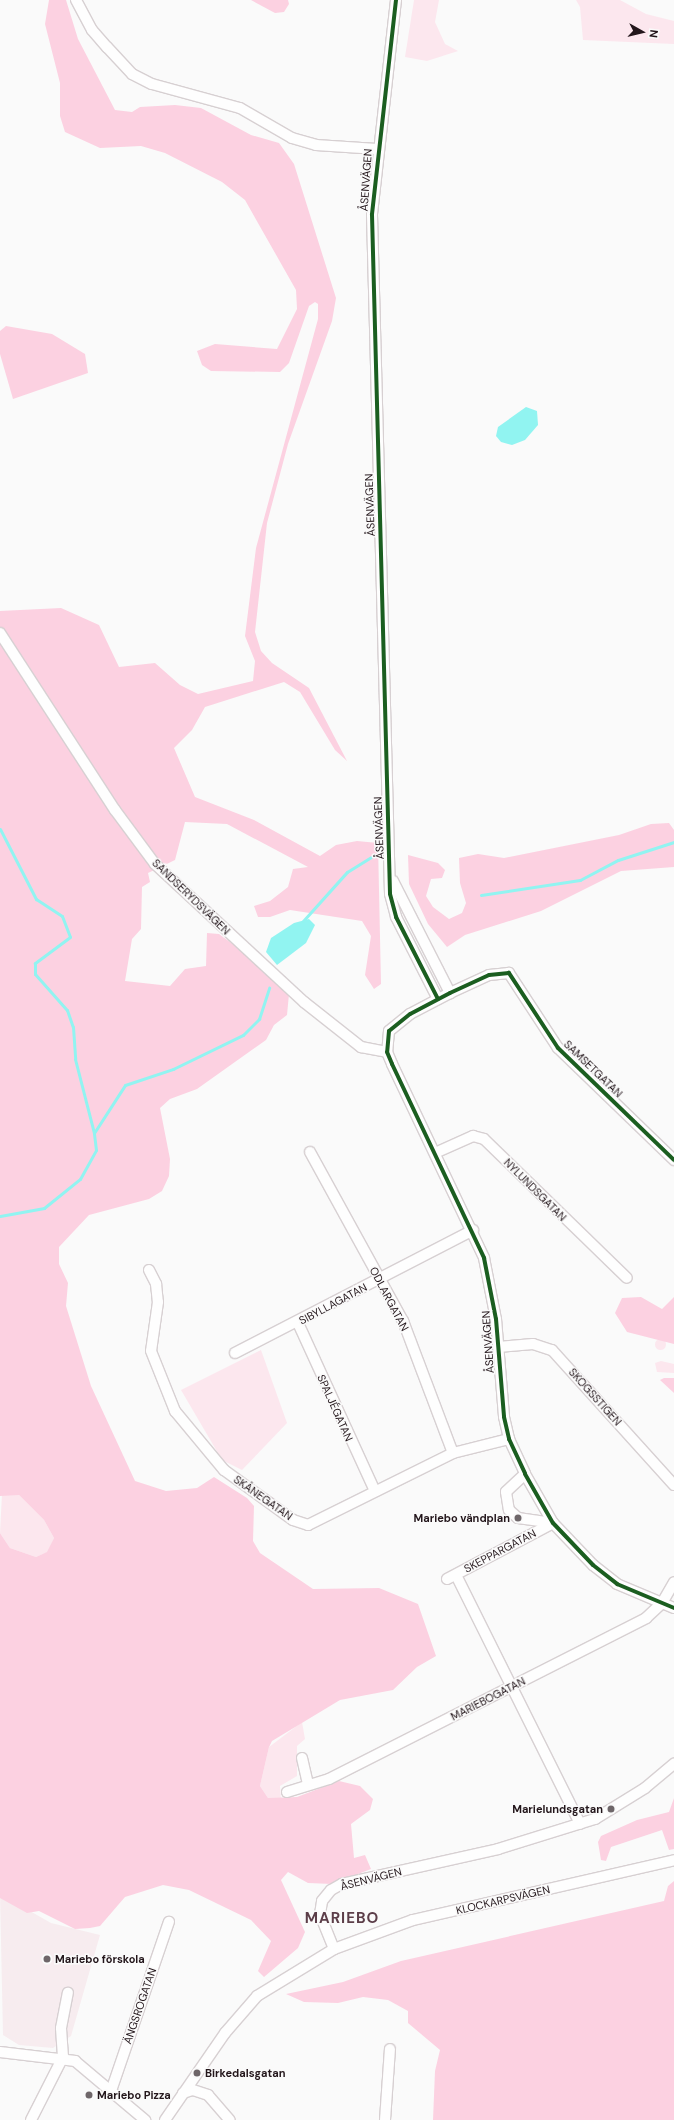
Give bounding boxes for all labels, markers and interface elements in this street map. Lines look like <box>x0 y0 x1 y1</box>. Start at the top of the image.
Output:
north arrow <box>622 12 662 52</box>
text: N <box>646 29 661 39</box>
street label: ÅSENVÄGEN <box>357 148 375 212</box>
street label: ÅSENVÄGEN <box>362 473 378 537</box>
street label: ÅSENVÄGEN <box>371 796 387 860</box>
street label: SANDSERYDSVÄGEN <box>149 856 233 938</box>
street label: SAMSETGATAN <box>561 1038 625 1100</box>
street label: NYLUNDSGATAN <box>501 1156 569 1224</box>
street label: ODLARGATAN <box>367 1265 411 1333</box>
street label: SIBYLLAGATAN <box>297 1281 369 1327</box>
street label: ÅSENVÄGEN <box>479 1310 497 1374</box>
street label: SKOGSSTIGEN <box>566 1366 624 1428</box>
street label: SPALJÉGATAN <box>314 1373 356 1443</box>
street label: SKÅNEGATAN <box>231 1473 295 1523</box>
place label: Mariebo vändplan <box>413 1511 510 1525</box>
marker: Mariebo vändplan <box>513 1513 523 1523</box>
street label: SKEPPARGATAN <box>462 1526 538 1576</box>
street label: MARIEBOGATAN <box>448 1675 528 1723</box>
place label: Marielundsgatan <box>512 1802 603 1816</box>
marker: Marielundsgatan <box>606 1804 616 1814</box>
street label: ÅSENVÄGEN <box>339 1865 403 1893</box>
street label: KLOCKARPSVÄGEN <box>455 1883 551 1917</box>
district label: MARIEBO <box>305 1910 379 1928</box>
place label: Mariebo förskola <box>55 1952 145 1966</box>
marker: Mariebo förskola <box>42 1954 52 1964</box>
street label: ÄNGSROGATAN <box>121 1966 159 2046</box>
place label: Birkedalsgatan <box>205 2066 285 2080</box>
marker: Birkedalsgatan <box>192 2068 202 2078</box>
place label: Mariebo Pizza <box>97 2088 171 2102</box>
marker: Mariebo Pizza <box>84 2090 94 2100</box>

